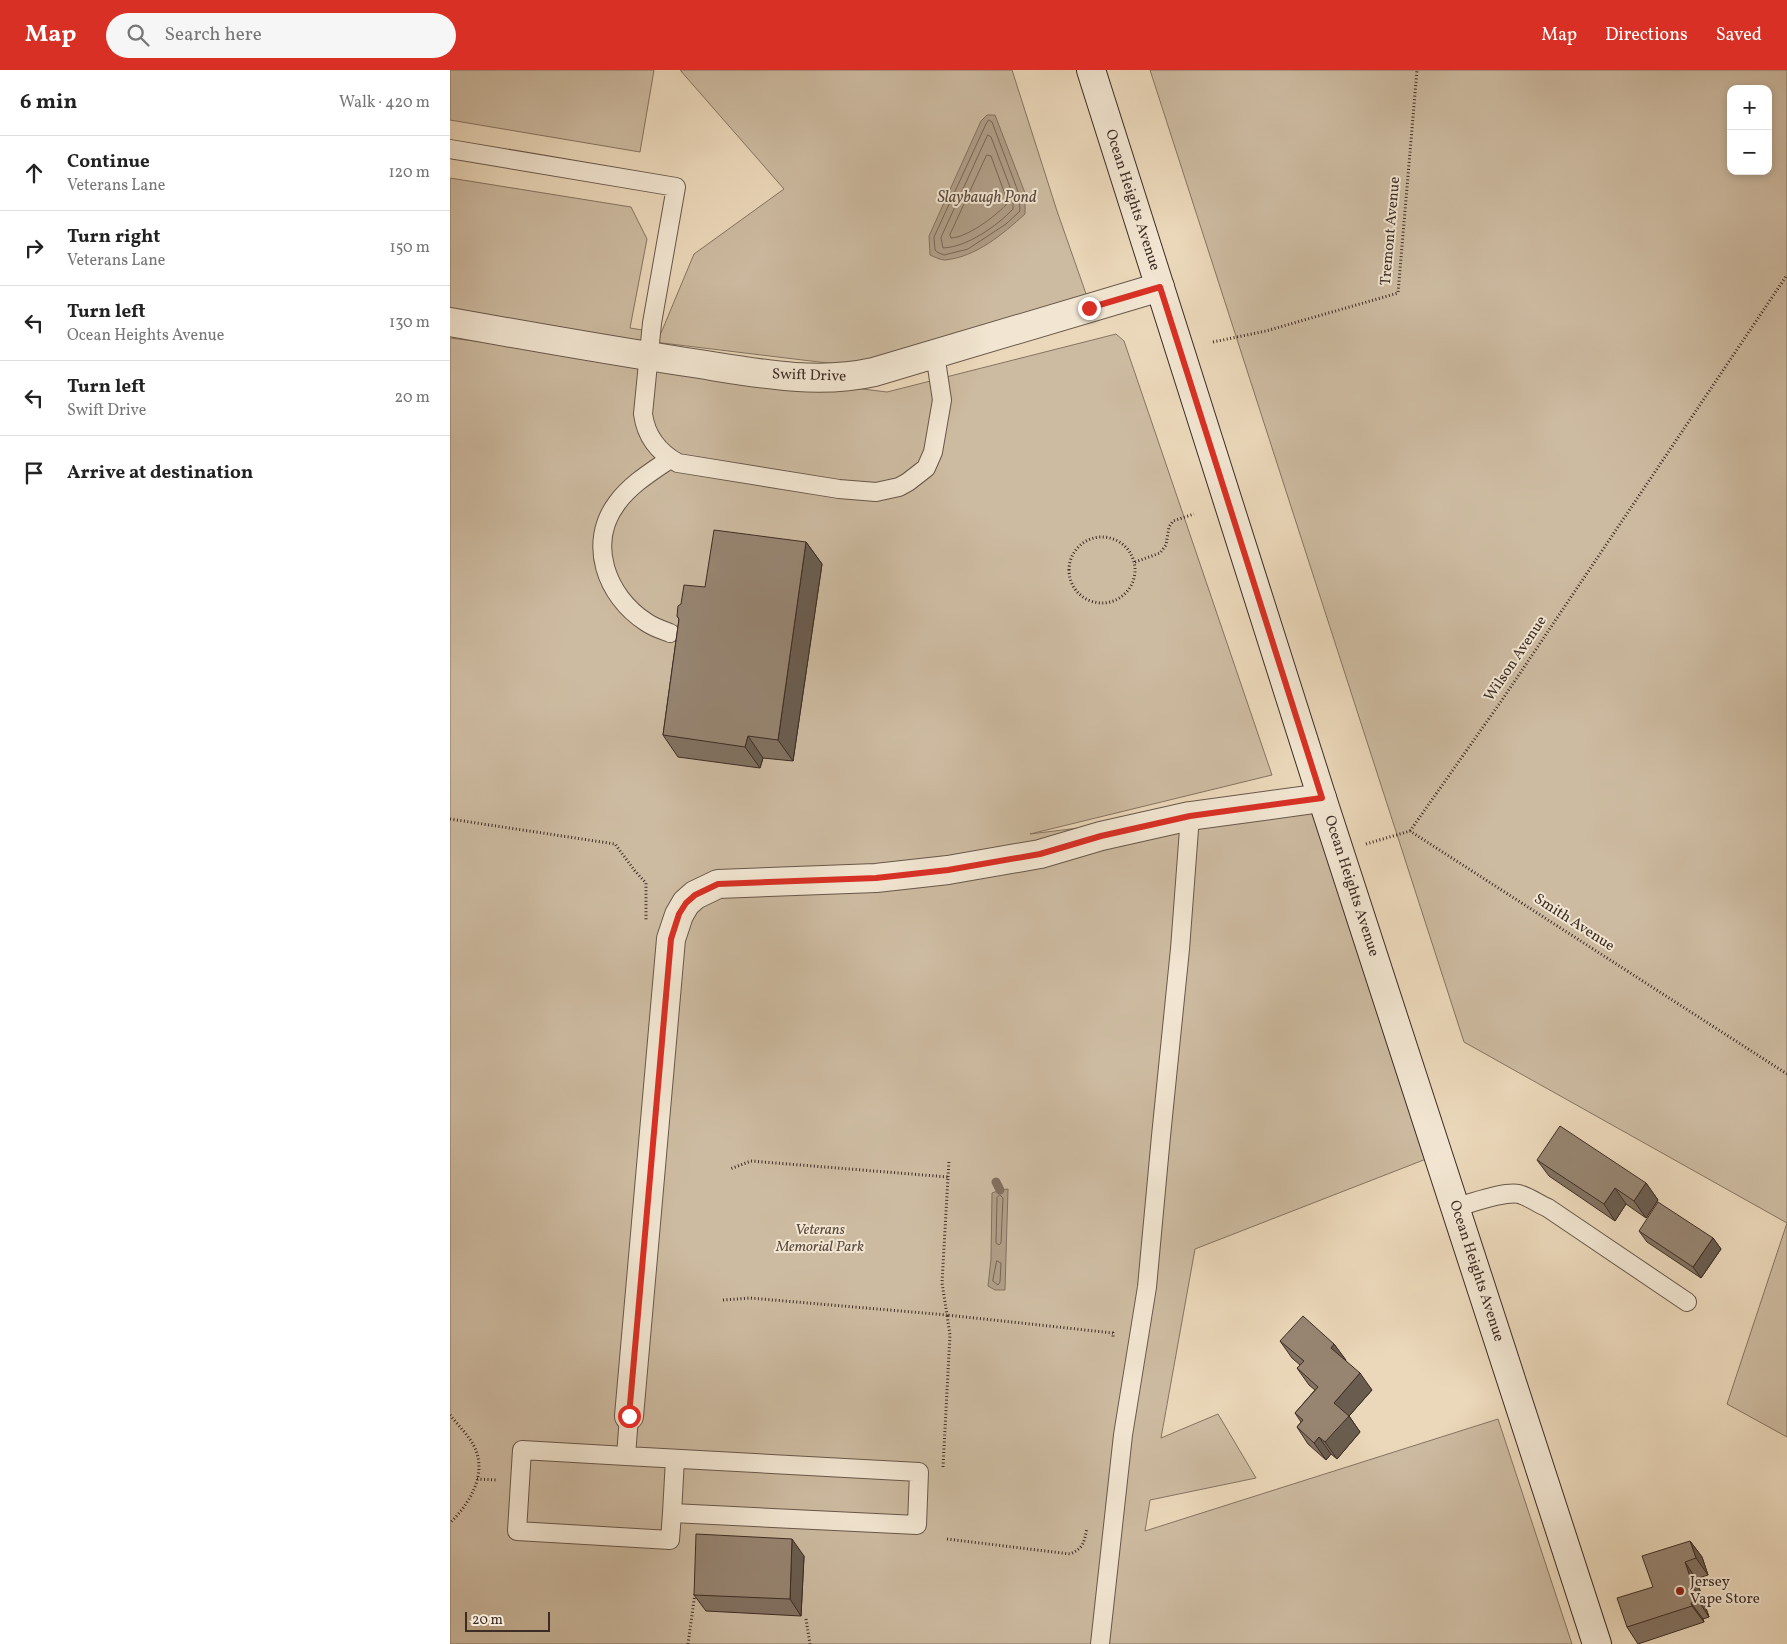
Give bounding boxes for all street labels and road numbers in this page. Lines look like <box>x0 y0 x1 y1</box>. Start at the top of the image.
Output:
street label: Ocean Heights Avenue <box>1099 127 1165 273</box>
street label: Tremont Avenue <box>1376 176 1406 286</box>
street label: Swift Drive <box>771 364 847 388</box>
street label: Wilson Avenue <box>1480 612 1552 706</box>
street label: Ocean Heights Avenue <box>1318 813 1384 959</box>
street label: Smith Avenue <box>1530 889 1618 957</box>
street label: Ocean Heights Avenue <box>1443 1198 1509 1344</box>

